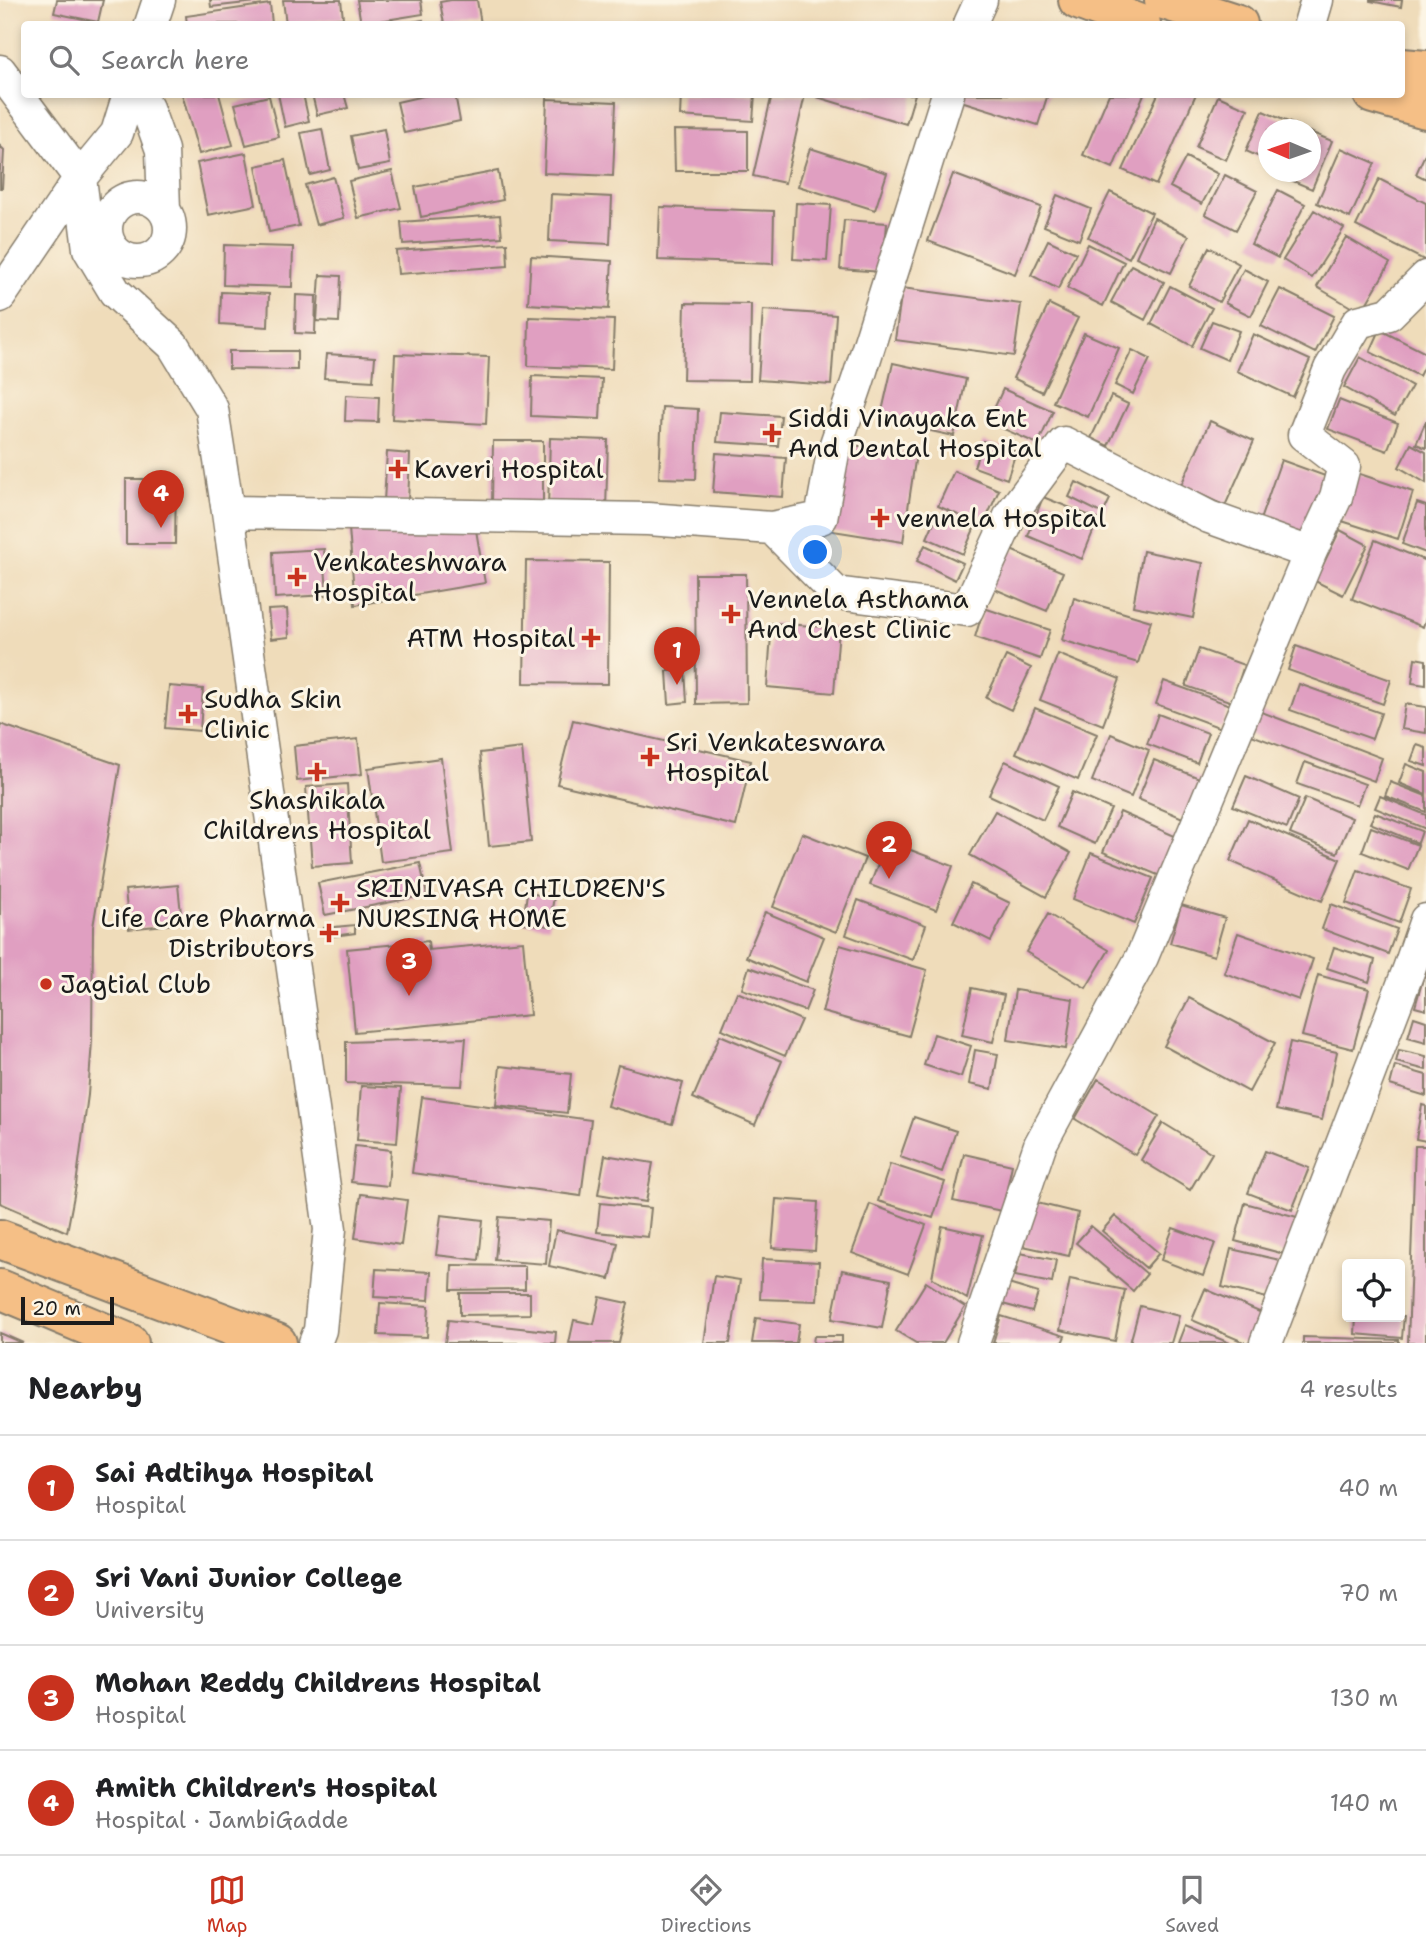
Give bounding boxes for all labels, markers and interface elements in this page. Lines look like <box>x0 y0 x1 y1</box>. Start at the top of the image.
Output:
search box <box>21 21 1405 98</box>
icon: search <box>45 41 83 79</box>
text: Search here <box>101 42 250 77</box>
north arrow <box>1258 119 1321 182</box>
place label: Siddi Vinayaka Ent And Dental Hospital <box>788 400 1041 465</box>
marker: Siddi Vinayaka Ent And Dental Hospital <box>762 423 782 443</box>
place label: Kaveri Hospital <box>414 451 604 486</box>
marker: Kaveri Hospital <box>388 459 408 479</box>
pin: 4 <box>138 470 184 528</box>
place label: vennela Hospital <box>896 500 1106 535</box>
marker: vennela Hospital <box>870 508 890 528</box>
your location <box>798 535 832 569</box>
place label: Venkateshwara Hospital <box>313 544 507 609</box>
marker: Venkateshwara Hospital <box>287 567 307 587</box>
place label: Vennela Asthama And Chest Clinic <box>747 581 969 646</box>
marker: Vennela Asthama And Chest Clinic <box>721 604 741 624</box>
place label: ATM Hospital <box>406 620 575 655</box>
pin: 1 <box>654 627 700 685</box>
marker: ATM Hospital <box>581 628 601 648</box>
place label: Sudha Skin Clinic <box>204 681 342 746</box>
marker: Sudha Skin Clinic <box>178 704 198 724</box>
place label: Sri Venkateswara Hospital <box>666 724 885 789</box>
marker: Sri Venkateswara Hospital <box>640 747 660 767</box>
marker: Shashikala Childrens Hospital <box>307 762 327 782</box>
place label: Shashikala Childrens Hospital <box>203 782 431 847</box>
pin: 2 <box>866 821 912 879</box>
place label: SRINIVASA CHILDREN'S NURSING HOME <box>356 870 666 935</box>
marker: SRINIVASA CHILDREN'S NURSING HOME <box>330 893 350 913</box>
place label: Life Care Pharma Distributors <box>100 900 315 965</box>
marker: Life Care Pharma Distributors <box>321 925 337 941</box>
pin: 3 <box>386 938 432 996</box>
place label: Jagtial Club <box>60 966 211 1001</box>
marker: Jagtial Club <box>38 976 54 992</box>
map controls <box>1342 1259 1405 1322</box>
button: locate <box>1342 1259 1405 1322</box>
scale bar <box>21 1294 114 1326</box>
text: 20 m <box>32 1296 81 1321</box>
text: Nearby <box>28 1368 143 1409</box>
text: 4 results <box>1299 1374 1398 1404</box>
text: Sai Adtihya Hospital <box>95 1455 374 1490</box>
text: 1 <box>46 1473 56 1503</box>
text: 40 m <box>1338 1473 1398 1503</box>
text: Hospital <box>95 1490 186 1520</box>
text: Sri Vani Junior College <box>95 1560 403 1595</box>
text: 2 <box>43 1578 59 1608</box>
text: 70 m <box>1339 1578 1398 1608</box>
text: University <box>95 1595 205 1625</box>
text: Mohan Reddy Childrens Hospital <box>95 1665 541 1700</box>
text: 3 <box>43 1683 59 1713</box>
text: 130 m <box>1330 1683 1398 1713</box>
text: Hospital <box>95 1700 186 1730</box>
text: Amith Children's Hospital <box>95 1770 437 1805</box>
text: 4 <box>43 1788 59 1818</box>
text: 140 m <box>1330 1788 1398 1818</box>
text: Hospital · JambiGadde <box>95 1805 349 1835</box>
tab: Map <box>207 1871 247 1938</box>
tab: Directions <box>661 1871 752 1938</box>
tab: Saved <box>1165 1871 1219 1938</box>

